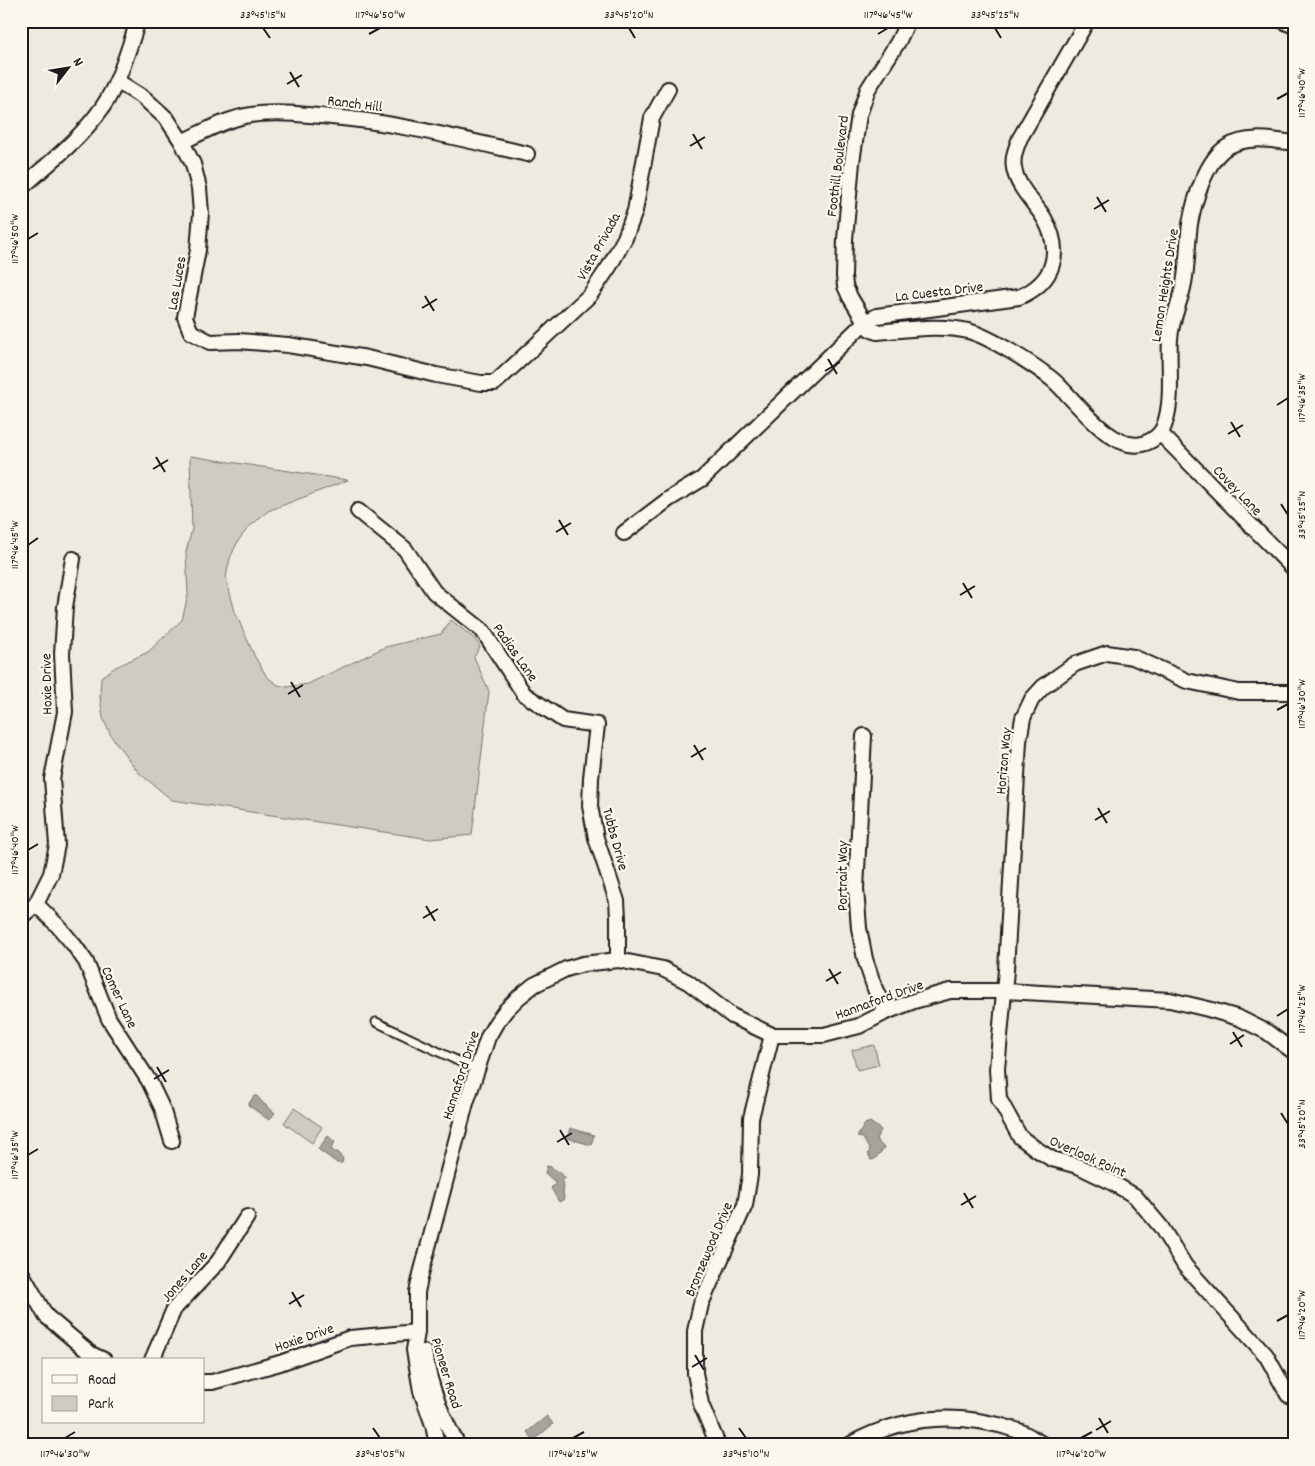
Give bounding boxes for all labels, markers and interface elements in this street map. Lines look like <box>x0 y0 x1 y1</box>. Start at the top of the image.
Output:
text: 33°45'15"N <box>240 7 286 24</box>
text: 117°46'50"W <box>355 7 405 24</box>
text: 33°45'20"N <box>604 7 654 24</box>
text: 117°46'45"W <box>864 7 912 24</box>
text: 33°45'25"N <box>971 7 1019 24</box>
north arrow <box>42 42 92 92</box>
text: N <box>67 54 88 71</box>
text: 117°46'40"W <box>1294 68 1311 118</box>
street label: Ranch Hill <box>326 91 384 119</box>
street label: Foothill Boulevard <box>822 114 856 218</box>
street label: Vista Privada <box>572 208 628 285</box>
text: 117°46'50"W <box>7 214 24 264</box>
street label: Lemon Heights Drive <box>1146 227 1186 344</box>
street label: Las Luces <box>162 255 194 312</box>
street label: La Cuesta Drive <box>894 277 985 309</box>
text: 117°46'35"W <box>1294 373 1311 422</box>
street label: Covey Lane <box>1207 461 1267 522</box>
text: 33°45'25"N <box>1294 491 1311 539</box>
text: 117°46'45"W <box>7 521 24 569</box>
street label: Padias Lane <box>486 619 543 687</box>
street label: Hoxie Drive <box>36 653 60 715</box>
text: 117°46'30"W <box>1294 679 1311 729</box>
street label: Horizon Way <box>991 726 1019 796</box>
street label: Tubbs Drive <box>595 806 633 874</box>
text: 117°46'40"W <box>7 825 24 875</box>
street label: Portrait Way <box>833 840 855 911</box>
street label: Comer Lane <box>94 963 142 1033</box>
street label: Hannaford Drive <box>832 975 927 1027</box>
text: 117°46'25"W <box>1294 984 1311 1033</box>
street label: Hannaford Drive <box>437 1028 487 1123</box>
text: 33°45'20"N <box>1294 1099 1311 1149</box>
text: 117°46'35"W <box>7 1130 24 1179</box>
street label: Overlook Point <box>1045 1131 1130 1185</box>
street label: Bronzewood Drive <box>680 1199 740 1301</box>
street label: Jones Lane <box>157 1246 214 1308</box>
text: 117°46'20"W <box>1294 1290 1311 1340</box>
street label: Hoxie Drive <box>272 1318 338 1359</box>
street label: Pioneer Road <box>424 1335 466 1412</box>
legend <box>42 1358 205 1424</box>
text: Road <box>88 1370 116 1392</box>
text: Park <box>88 1394 114 1416</box>
text: 117°46'30"W <box>40 1446 90 1463</box>
text: 33°45'05"N <box>355 1446 405 1463</box>
text: 117°46'25"W <box>549 1446 598 1463</box>
text: 33°45'10"N <box>723 1446 769 1463</box>
text: 117°46'20"W <box>1056 1446 1106 1463</box>

